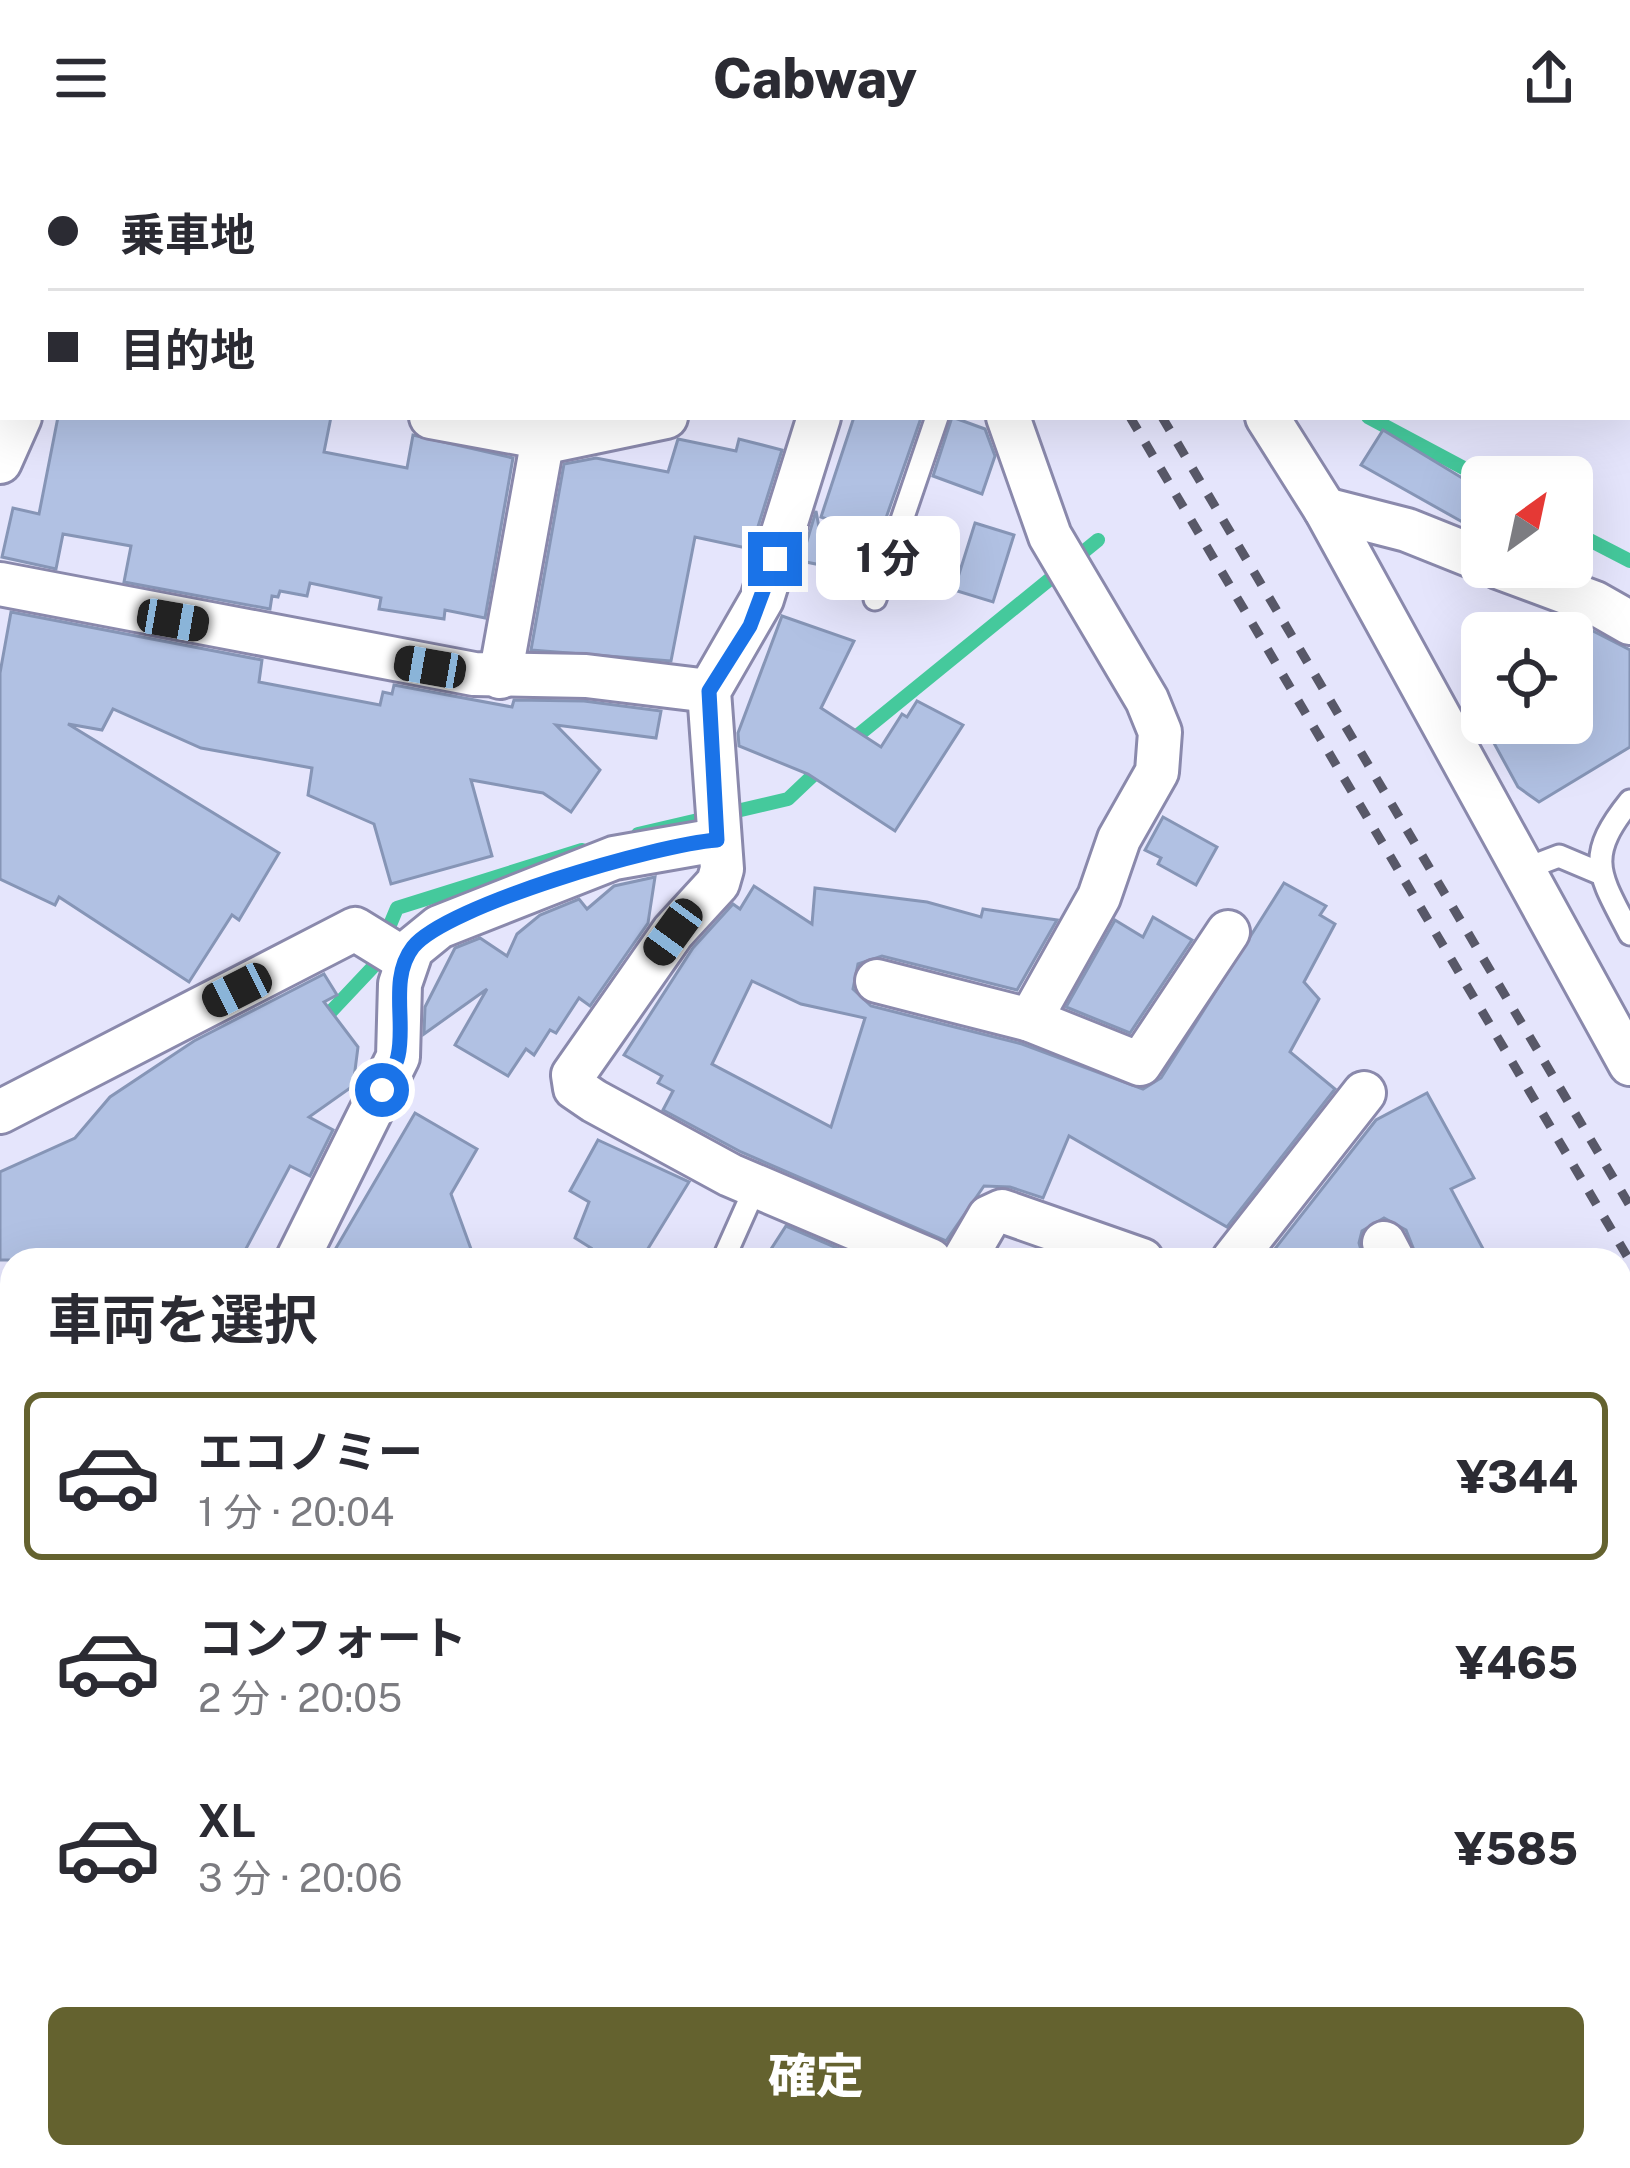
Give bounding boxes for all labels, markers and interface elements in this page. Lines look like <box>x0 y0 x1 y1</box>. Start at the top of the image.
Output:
icon: menu <box>48 45 114 111</box>
icon: share <box>1516 45 1582 111</box>
text: Cabway <box>713 47 917 110</box>
text: 乗車地 <box>120 208 255 261</box>
text: 目的地 <box>120 323 255 376</box>
north arrow <box>1461 456 1593 588</box>
map controls <box>1461 456 1593 744</box>
callout: 1 分 <box>817 517 961 601</box>
route end <box>748 532 802 586</box>
text: 1 分 <box>856 535 920 581</box>
car <box>134 596 212 644</box>
button: locate <box>1461 612 1593 744</box>
car <box>391 643 469 691</box>
car <box>637 892 709 972</box>
car <box>197 958 277 1022</box>
route start <box>355 1063 409 1117</box>
text: 車両を選択 <box>48 1288 318 1351</box>
icon: car <box>54 1422 162 1530</box>
text: エコノミー <box>198 1425 423 1478</box>
text: ¥344 <box>1457 1450 1578 1503</box>
text: 1 分 · 20:04 <box>198 1489 394 1535</box>
icon: car <box>54 1608 162 1716</box>
text: コンフォート <box>198 1611 467 1664</box>
text: ¥465 <box>1456 1636 1578 1689</box>
text: 2 分 · 20:05 <box>198 1675 402 1721</box>
icon: car <box>54 1794 162 1902</box>
text: XL <box>198 1794 256 1847</box>
text: ¥585 <box>1455 1822 1578 1875</box>
text: 3 分 · 20:06 <box>198 1855 403 1901</box>
button: 確定 <box>48 2007 1584 2145</box>

